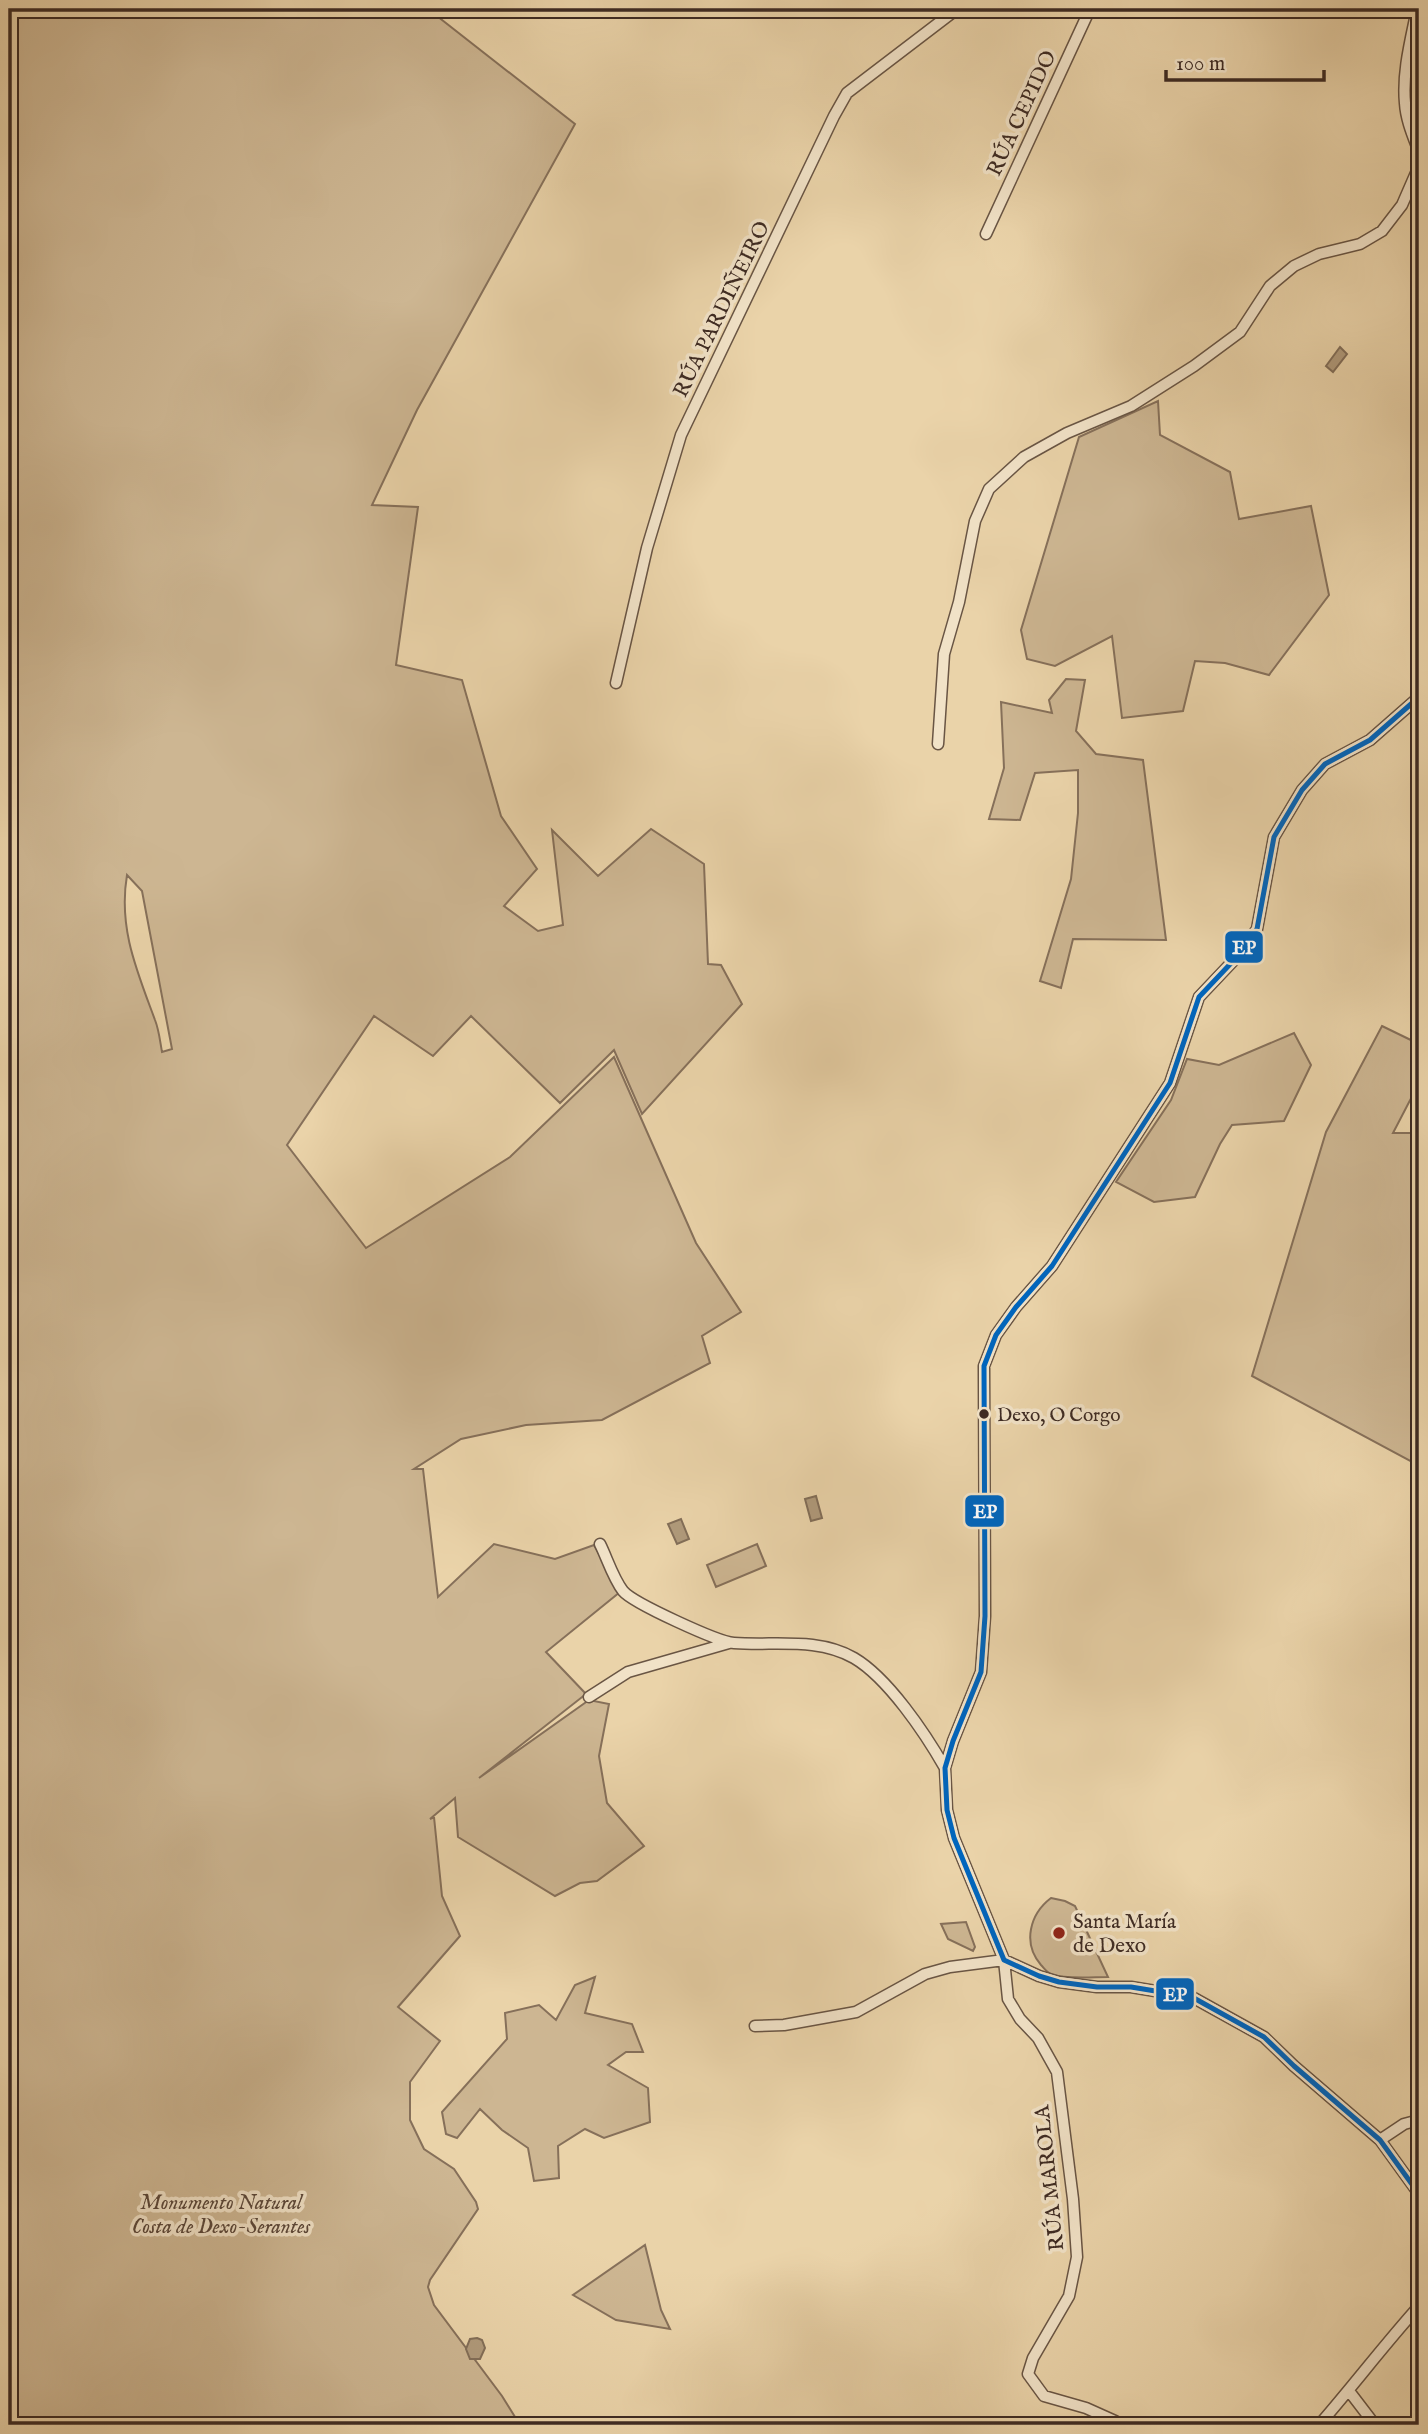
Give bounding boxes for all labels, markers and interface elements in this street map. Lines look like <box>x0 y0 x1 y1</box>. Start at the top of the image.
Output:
scale bar <box>1166 38 1323 82</box>
street label: RÚA CEPIDO <box>981 46 1063 181</box>
text: 100 m <box>1176 51 1225 78</box>
street label: RÚA PARDIÑEIRO <box>667 217 777 402</box>
line badge: EP <box>1224 930 1264 964</box>
text: EP <box>1232 937 1256 961</box>
place label: Dexo, O Corgo <box>997 1404 1121 1428</box>
marker: Dexo, O Corgo <box>977 1407 991 1421</box>
line badge: EP <box>964 1494 1005 1528</box>
text: EP <box>973 1501 997 1525</box>
place label: Santa María de Dexo <box>1073 1909 1177 1960</box>
marker: Santa María de Dexo <box>1051 1925 1067 1941</box>
line badge: EP <box>1155 1977 1195 2011</box>
text: EP <box>1163 1984 1187 2008</box>
street label: RÚA MAROLA <box>1029 2103 1072 2252</box>
park label: Monumento Natural Costa de Dexo-Serantes <box>132 2190 311 2241</box>

